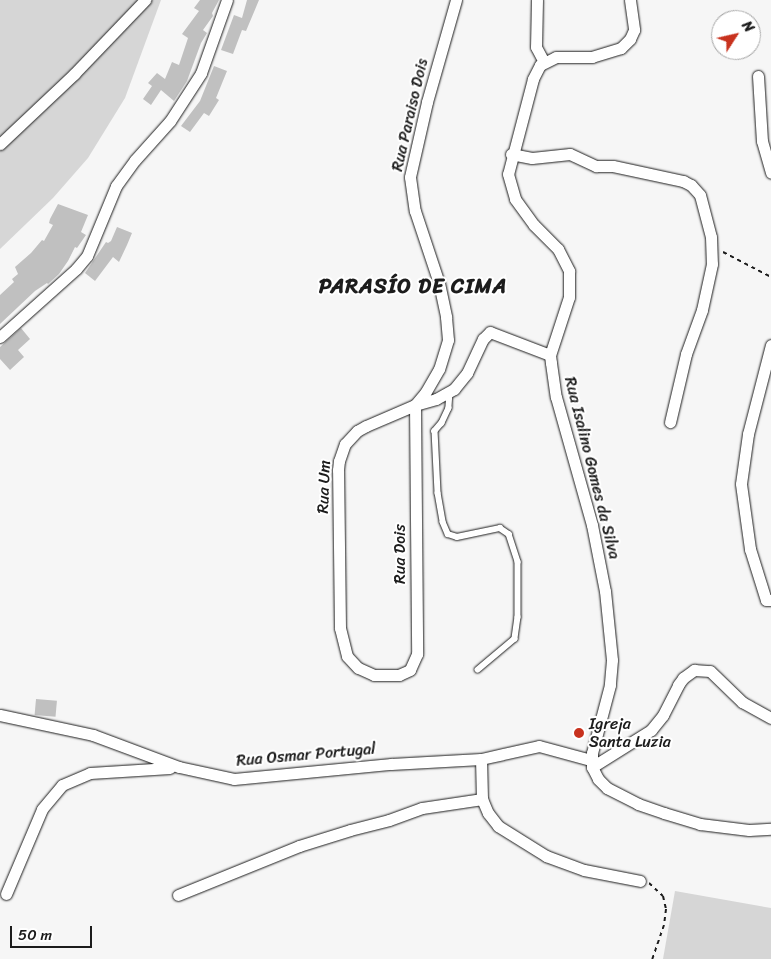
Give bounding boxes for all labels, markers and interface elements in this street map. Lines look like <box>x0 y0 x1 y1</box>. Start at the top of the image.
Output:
north arrow <box>711 10 761 60</box>
text: N <box>735 16 761 38</box>
street label: Rua Paraiso Dois <box>388 56 432 174</box>
district label: PARASÍO DE CIMA <box>317 273 509 299</box>
street label: Rua Isalino Gomes da Silva <box>560 375 624 561</box>
street label: Rua Um <box>313 460 335 514</box>
street label: Rua Dois <box>390 524 410 584</box>
place label: Igreja Santa Luzia <box>589 714 671 752</box>
marker: Igreja Santa Luzia <box>573 727 585 739</box>
street label: Rua Osmar Portugal <box>235 739 377 771</box>
scale bar <box>12 916 95 948</box>
text: 50 m <box>18 922 52 948</box>

